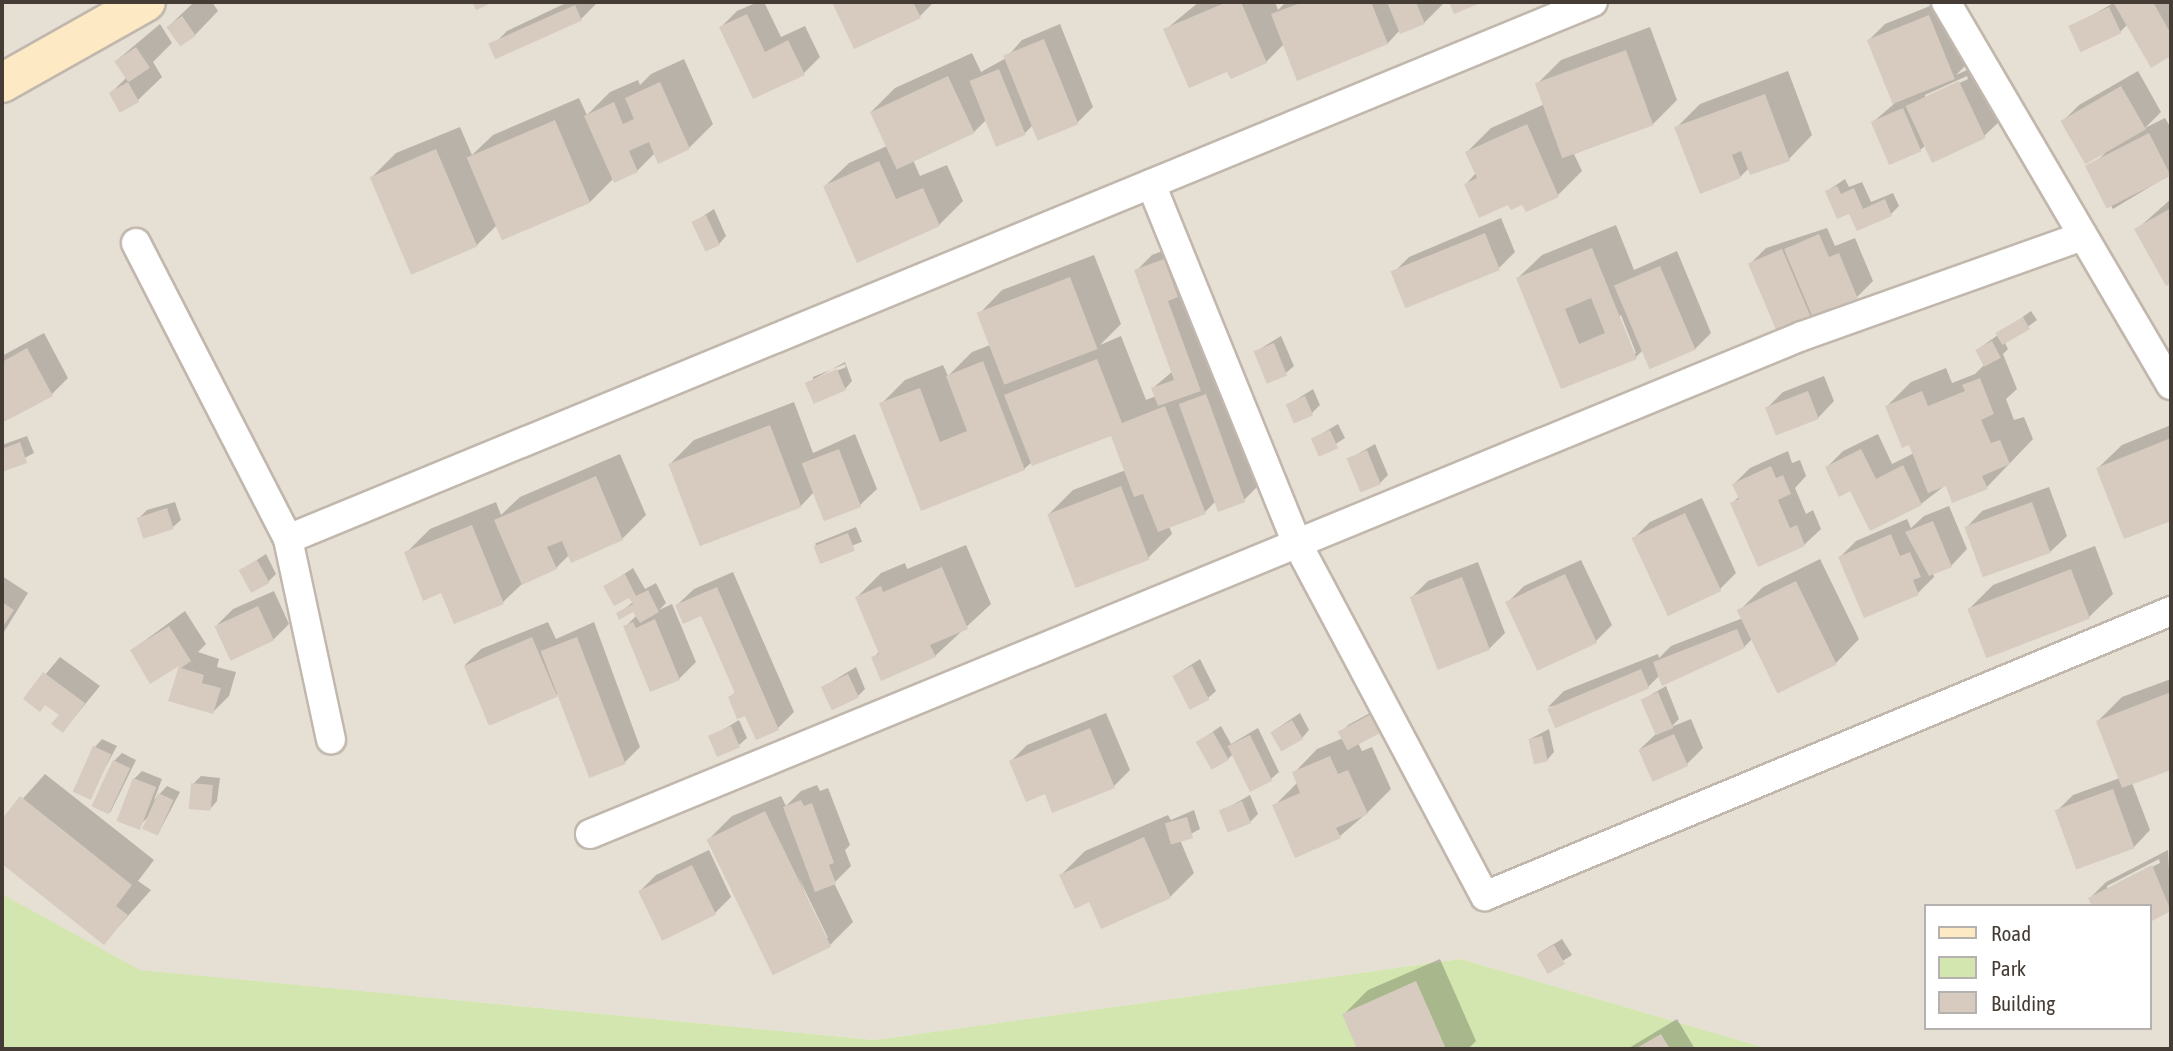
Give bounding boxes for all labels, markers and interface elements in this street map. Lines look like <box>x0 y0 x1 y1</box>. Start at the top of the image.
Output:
legend <box>1924 904 2152 1030</box>
text: Road <box>1991 921 2031 945</box>
text: Park <box>1991 956 2026 980</box>
text: Building <box>1991 991 2055 1015</box>

